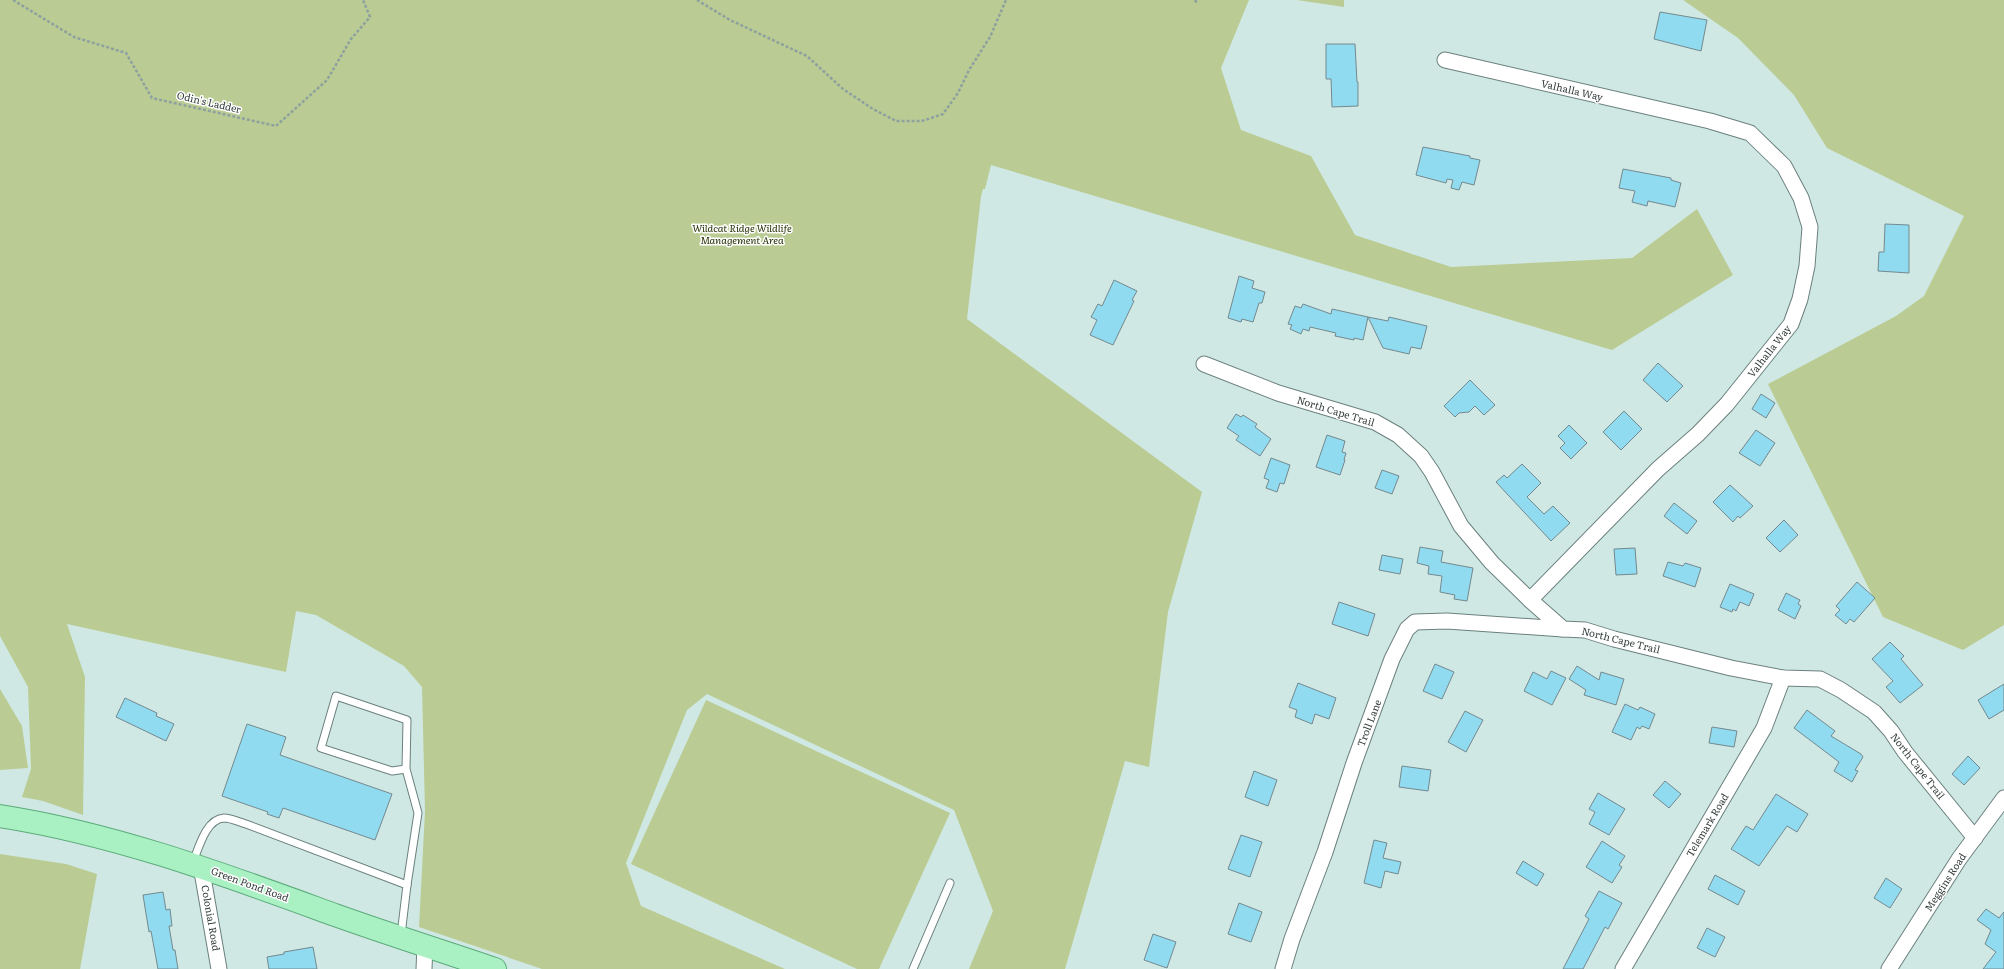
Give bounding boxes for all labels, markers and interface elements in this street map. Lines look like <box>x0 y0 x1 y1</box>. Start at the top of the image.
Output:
street label: Valhalla Way <box>1540 75 1605 104</box>
street label: Odin's Ladder <box>176 87 243 116</box>
park label: Wildcat Ridge Wildlife Management Area <box>692 220 792 247</box>
street label: Valhalla Way <box>1743 321 1794 380</box>
street label: North Cape Trail <box>1295 392 1377 430</box>
street label: North Cape Trail <box>1580 623 1663 657</box>
street label: Troll Lane <box>1353 697 1384 749</box>
street label: North Cape Trail <box>1888 729 1949 803</box>
street label: Telemark Road <box>1682 790 1732 859</box>
street label: Meggins Road <box>1920 850 1969 914</box>
street label: Green Pond Road <box>209 862 291 905</box>
street label: Colonial Road <box>198 884 225 952</box>

